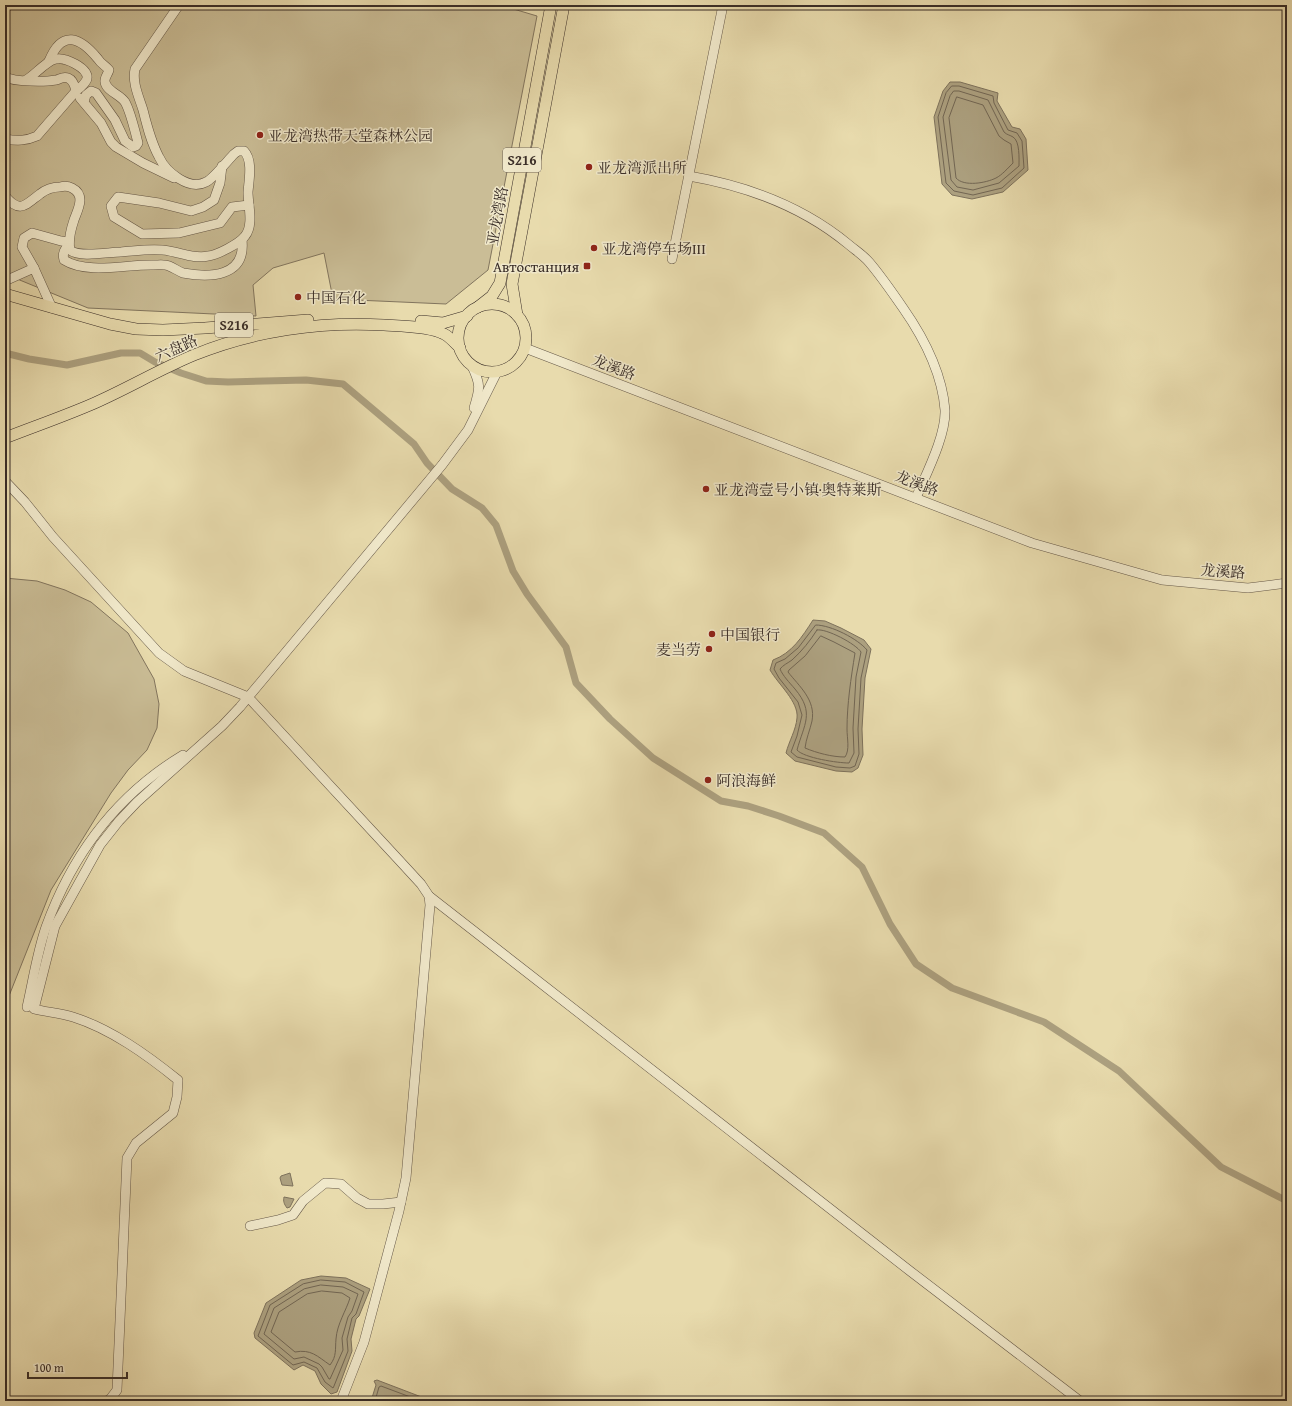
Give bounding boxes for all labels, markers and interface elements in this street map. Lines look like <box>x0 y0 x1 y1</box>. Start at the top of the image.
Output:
place label: 亚龙湾热带天堂森林公园 <box>268 125 433 146</box>
marker: 亚龙湾热带天堂森林公园 <box>255 130 265 140</box>
road number: S216 <box>503 148 541 172</box>
place label: 亚龙湾派出所 <box>597 157 687 178</box>
marker: 亚龙湾派出所 <box>584 162 594 172</box>
street label: 亚龙湾路 <box>481 185 513 247</box>
place label: 亚龙湾停车场III <box>602 238 706 259</box>
marker: 亚龙湾停车场III <box>589 243 599 253</box>
place label: Автостанция <box>493 256 579 277</box>
marker: Автостанция <box>582 261 592 271</box>
place label: 中国石化 <box>306 287 366 308</box>
marker: 中国石化 <box>293 292 303 302</box>
road number: S216 <box>215 313 253 337</box>
street label: 六盘路 <box>151 329 201 367</box>
street label: 龙溪路 <box>589 349 639 385</box>
street label: 龙溪路 <box>892 465 942 501</box>
place label: 亚龙湾壹号小镇·奥特莱斯 <box>714 479 882 500</box>
marker: 亚龙湾壹号小镇·奥特莱斯 <box>701 484 711 494</box>
street label: 龙溪路 <box>1200 559 1246 583</box>
place label: 中国银行 <box>720 624 780 645</box>
marker: 中国银行 <box>707 629 717 639</box>
place label: 麦当劳 <box>656 639 701 660</box>
marker: 麦当劳 <box>704 644 714 654</box>
place label: 阿浪海鲜 <box>716 770 776 791</box>
marker: 阿浪海鲜 <box>703 775 713 785</box>
scale bar <box>28 1354 127 1380</box>
text: 100 m <box>34 1359 64 1376</box>

